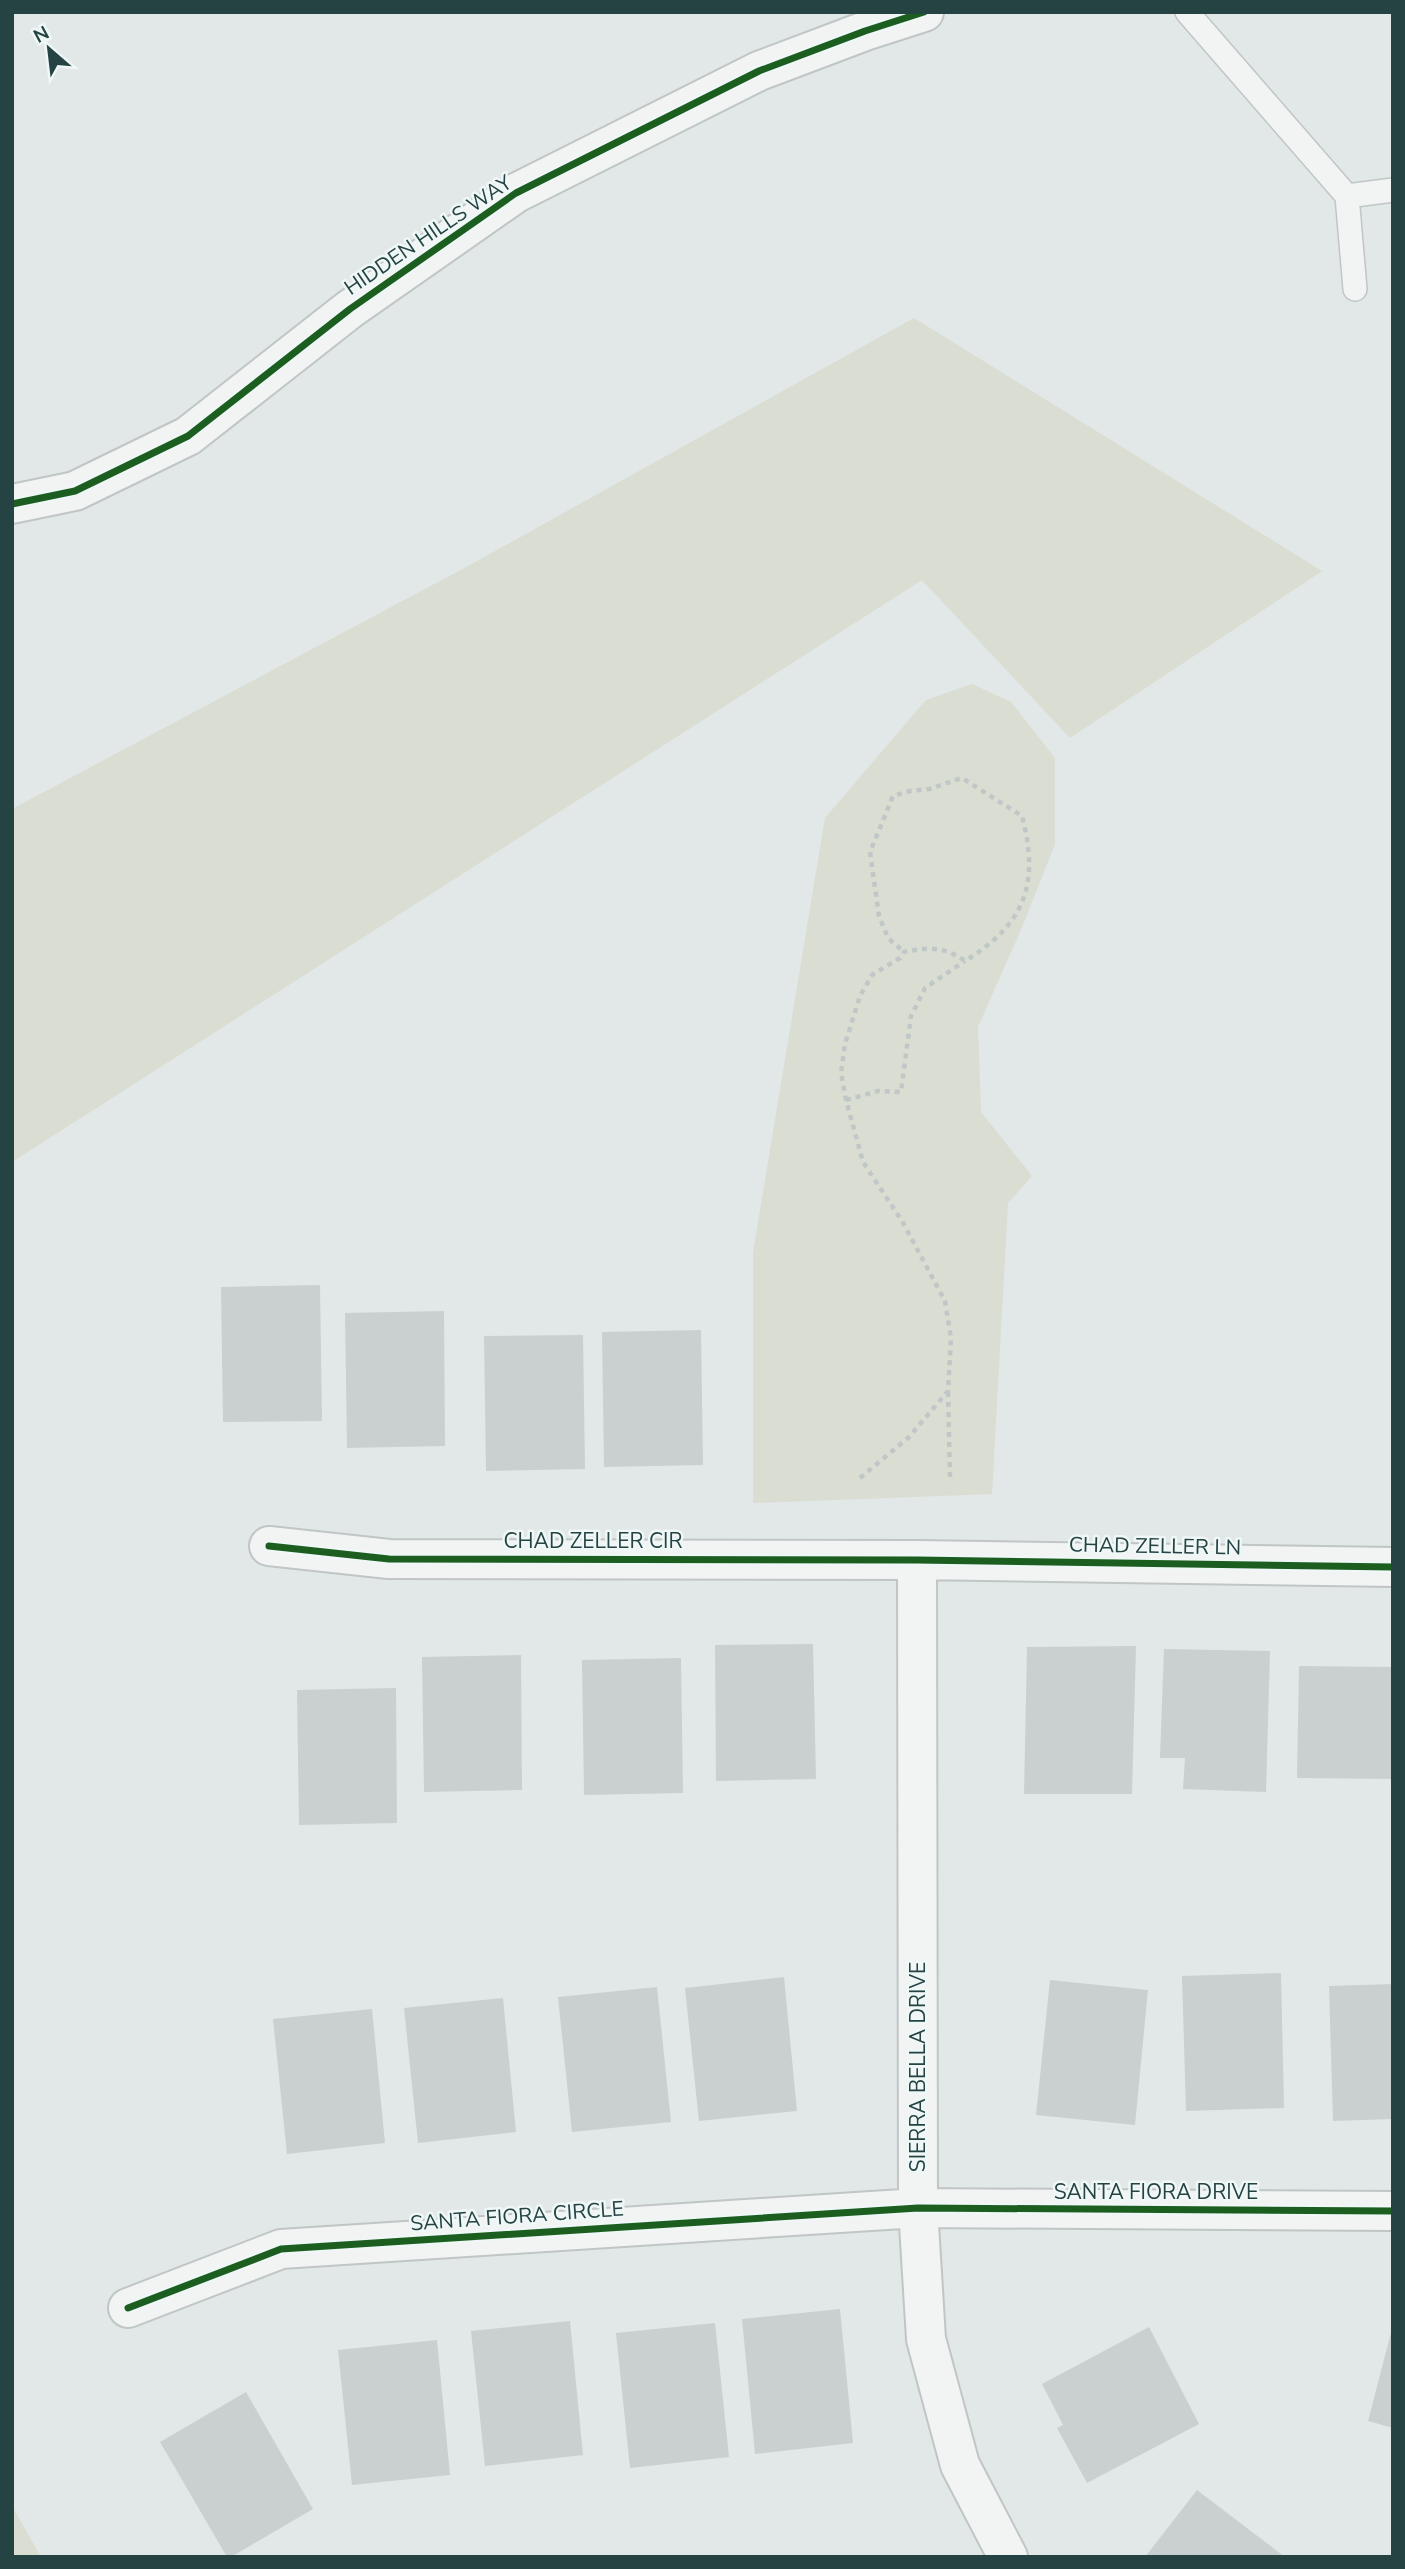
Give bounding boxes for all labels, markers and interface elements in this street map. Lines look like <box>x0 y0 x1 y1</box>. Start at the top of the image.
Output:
north arrow <box>14 14 84 84</box>
text: N <box>29 20 54 50</box>
street label: HIDDEN HILLS WAY <box>339 168 518 301</box>
street label: CHAD ZELLER CIR <box>503 1527 683 1555</box>
street label: CHAD ZELLER LN <box>1069 1530 1241 1562</box>
street label: SIERRA BELLA DRIVE <box>904 1962 932 2172</box>
street label: SANTA FIORA DRIVE <box>1054 2178 1258 2206</box>
street label: SANTA FIORA CIRCLE <box>409 2195 625 2237</box>

